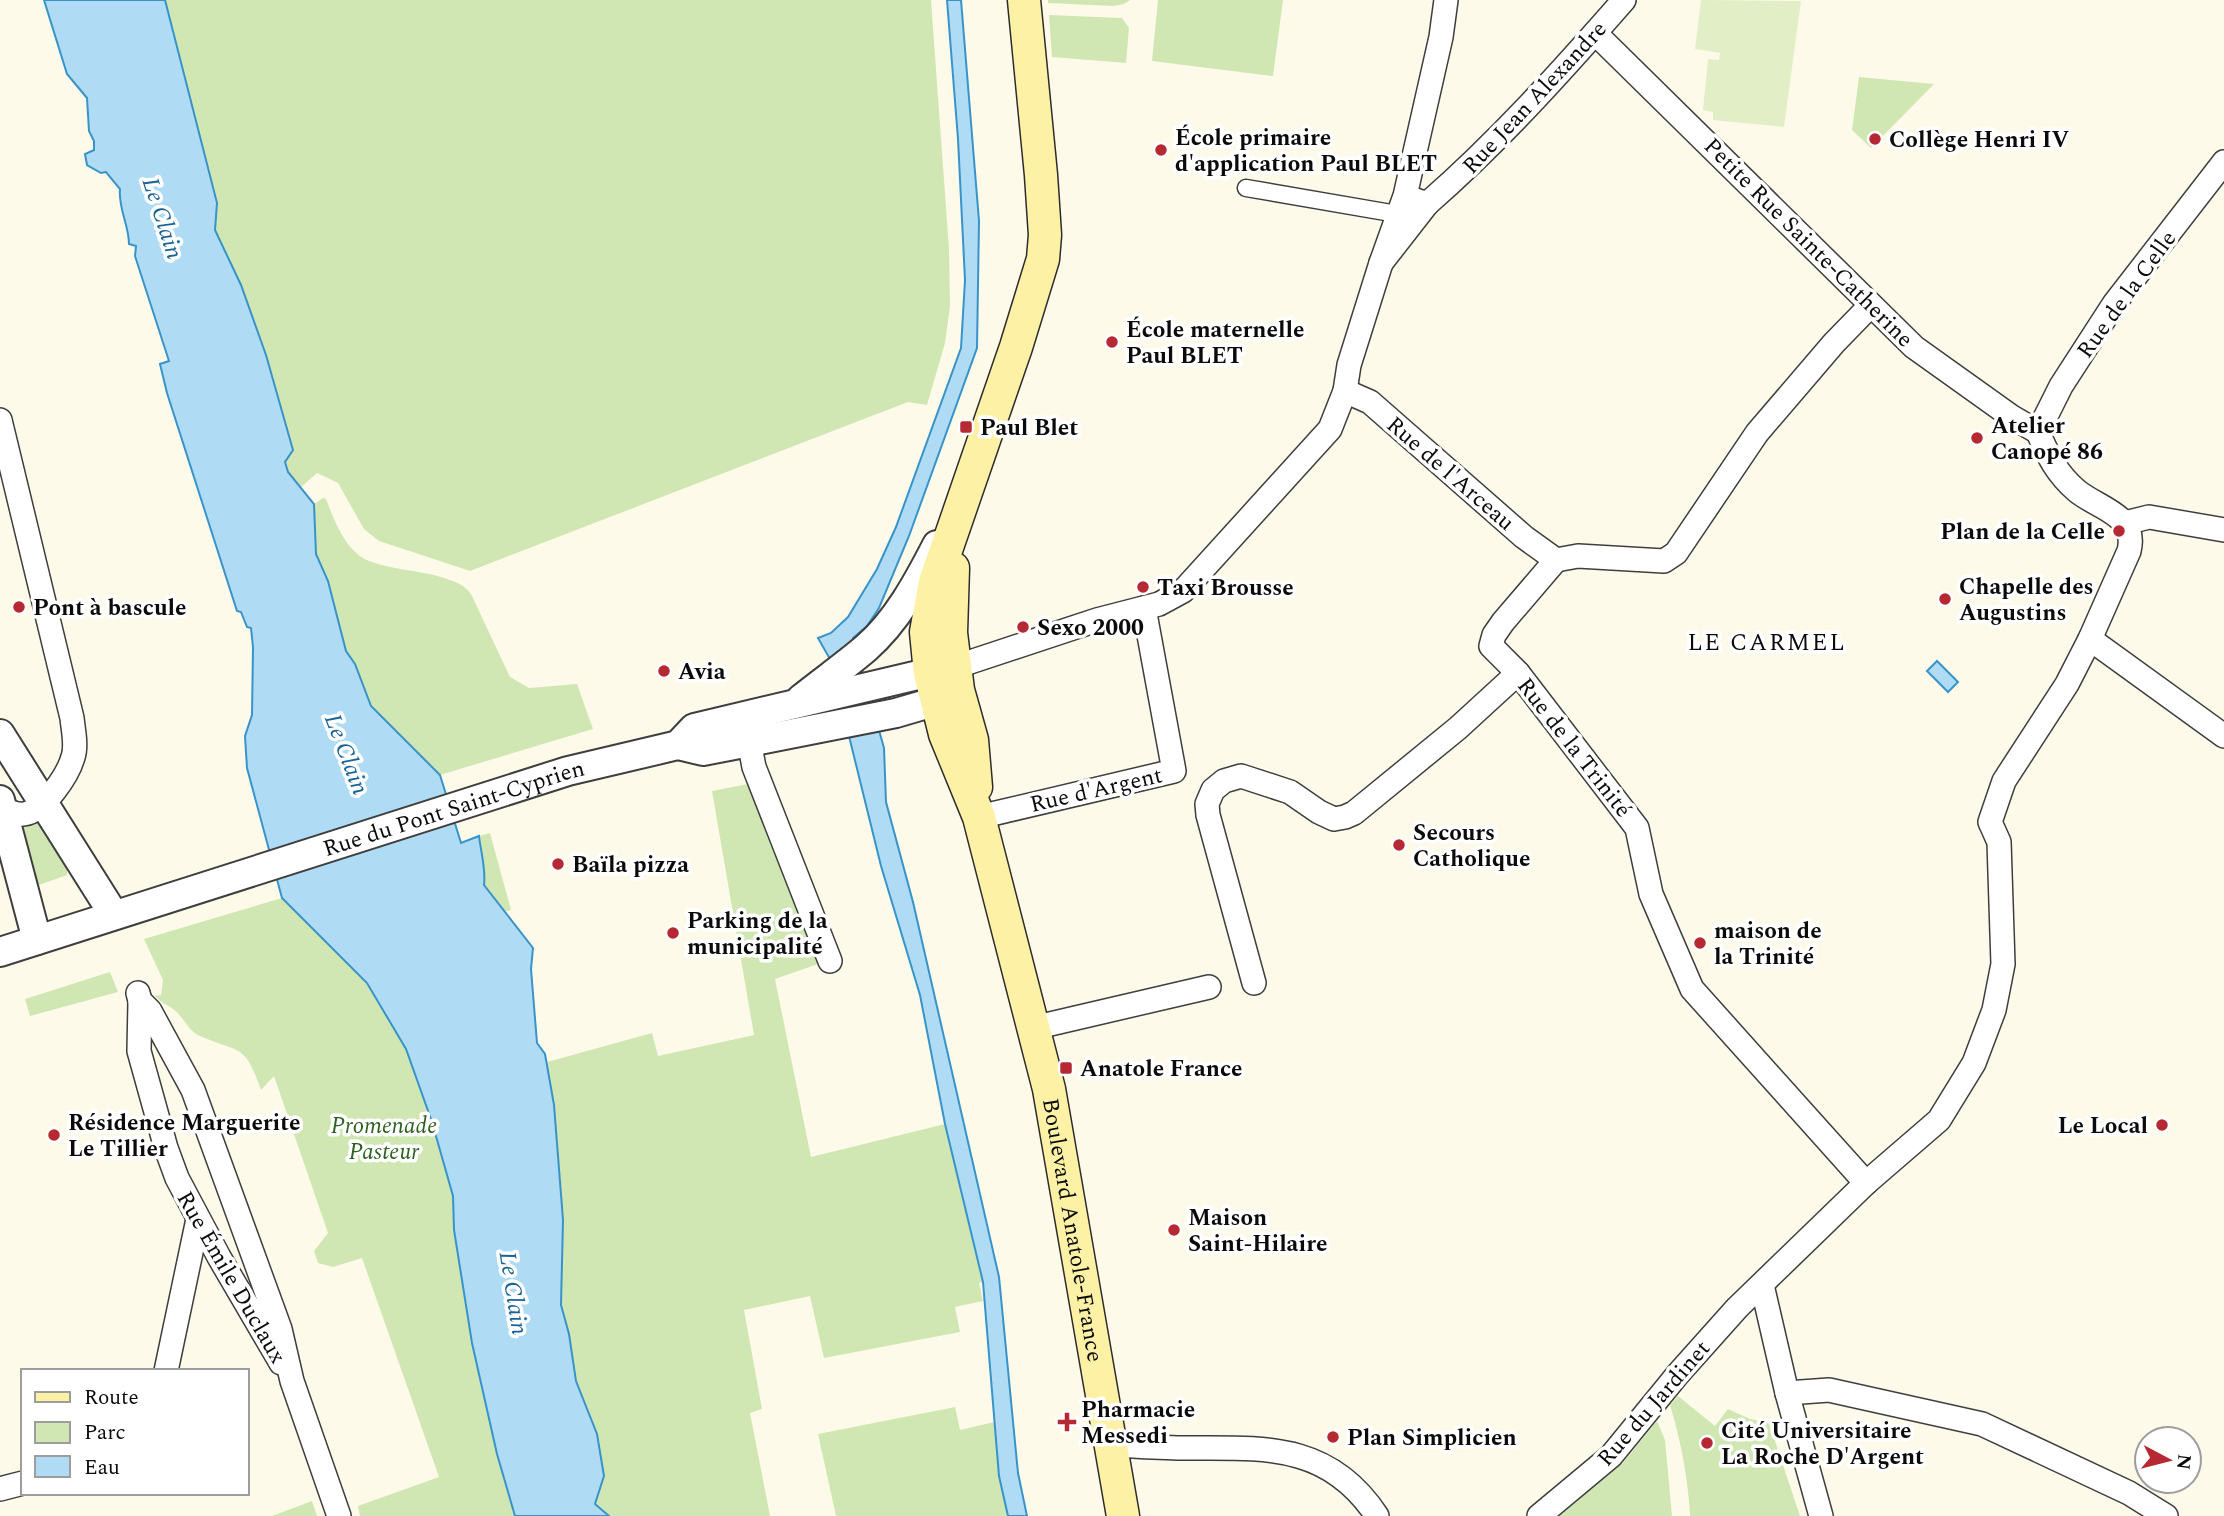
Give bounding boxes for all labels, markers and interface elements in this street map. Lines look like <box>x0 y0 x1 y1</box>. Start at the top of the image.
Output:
street label: Rue Jean Alexandre <box>1454 13 1616 183</box>
place label: École primaire d'application Paul BLET <box>1175 121 1437 182</box>
place label: Collège Henri IV <box>1889 123 2069 158</box>
street label: Petite Rue Sainte-Catherine <box>1695 130 1921 356</box>
marker: Collège Henri IV <box>1867 131 1883 147</box>
marker: École primaire d'application Paul BLET <box>1153 142 1169 158</box>
water label: Le Clain <box>132 173 192 264</box>
street label: Rue de la Celle <box>2069 224 2186 366</box>
place label: École maternelle Paul BLET <box>1126 313 1304 374</box>
marker: École maternelle Paul BLET <box>1104 334 1120 350</box>
street label: Rue de l'Arceau <box>1378 408 1522 540</box>
place label: Atelier Canopé 86 <box>1991 409 2103 470</box>
place label: Paul Blet <box>980 411 1078 446</box>
marker: Paul Blet <box>958 419 974 435</box>
marker: Atelier Canopé 86 <box>1969 430 1985 446</box>
place label: Plan de la Celle <box>1940 515 2105 550</box>
marker: Plan de la Celle <box>2111 523 2127 539</box>
place label: Chapelle des Augustins <box>1959 570 2094 631</box>
place label: Taxi Brousse <box>1157 571 1294 606</box>
marker: Taxi Brousse <box>1135 579 1151 595</box>
place label: Pont à bascule <box>33 591 186 626</box>
marker: Chapelle des Augustins <box>1937 591 1953 607</box>
marker: Pont à bascule <box>11 599 27 615</box>
place label: Sexo 2000 <box>1037 611 1144 646</box>
marker: Sexo 2000 <box>1015 619 1031 635</box>
district label: LE CARMEL <box>1687 625 1847 661</box>
place label: Avia <box>678 655 726 690</box>
marker: Avia <box>656 663 672 679</box>
street label: Rue de la Trinité <box>1508 670 1640 825</box>
water label: Le Clain <box>314 709 378 800</box>
street label: Rue du Pont Saint-Cyprien <box>319 752 588 867</box>
street label: Rue d'Argent <box>1027 758 1166 823</box>
place label: Secours Catholique <box>1413 816 1530 877</box>
marker: Secours Catholique <box>1391 837 1407 853</box>
place label: Baïla pizza <box>572 848 689 883</box>
marker: Baïla pizza <box>550 856 566 872</box>
place label: Parking de la municipalité <box>687 904 828 965</box>
place label: maison de la Trinité <box>1714 914 1822 975</box>
marker: Parking de la municipalité <box>665 925 681 941</box>
marker: maison de la Trinité <box>1692 935 1708 951</box>
place label: Anatole France <box>1080 1052 1242 1087</box>
marker: Anatole France <box>1058 1060 1074 1076</box>
street label: Boulevard Anatole-France <box>1032 1095 1112 1365</box>
place label: Résidence Marguerite Le Tillier <box>68 1106 300 1167</box>
park label: Promenade Pasteur <box>331 1109 437 1170</box>
place label: Le Local <box>2058 1109 2148 1144</box>
marker: Le Local <box>2154 1117 2170 1133</box>
marker: Résidence Marguerite Le Tillier <box>46 1127 62 1143</box>
street label: Rue Émile Duclaux <box>167 1185 294 1371</box>
place label: Maison Saint-Hilaire <box>1188 1201 1327 1262</box>
marker: Maison Saint-Hilaire <box>1166 1222 1182 1238</box>
water label: Le Clain <box>489 1249 537 1338</box>
street label: Rue du Jardinet <box>1589 1333 1719 1475</box>
legend <box>21 1369 248 1495</box>
text: Route <box>84 1382 139 1414</box>
place label: Pharmacie Messedi <box>1081 1393 1195 1454</box>
marker: Pharmacie Messedi <box>1059 1414 1075 1430</box>
place label: Cité Universitaire La Roche D'Argent <box>1721 1414 1924 1475</box>
text: Parc <box>84 1417 126 1449</box>
place label: Plan Simplicien <box>1347 1421 1517 1456</box>
north arrow <box>2133 1425 2203 1495</box>
marker: Plan Simplicien <box>1325 1429 1341 1445</box>
marker: Cité Universitaire La Roche D'Argent <box>1699 1435 1715 1451</box>
text: Eau <box>84 1452 120 1484</box>
text: N <box>2168 1452 2199 1471</box>

